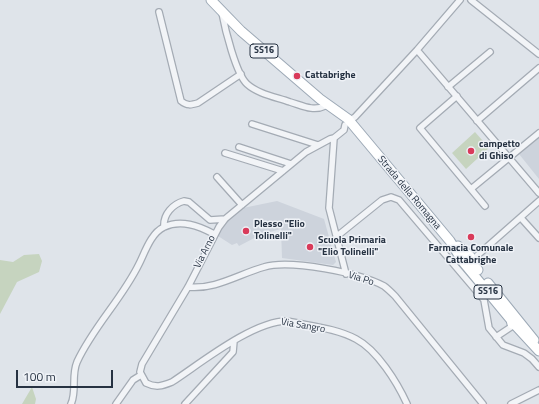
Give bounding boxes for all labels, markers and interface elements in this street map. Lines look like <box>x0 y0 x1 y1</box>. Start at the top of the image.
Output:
road number: SS16 <box>250 44 278 58</box>
place label: Cattabrighe <box>305 70 356 82</box>
marker: Cattabrighe <box>292 71 302 81</box>
place label: campetto di Ghiso <box>479 139 520 162</box>
marker: campetto di Ghiso <box>466 146 476 156</box>
street label: Strada della Romagna <box>375 154 443 232</box>
place label: Plesso "Elio Tolinelli" <box>254 219 305 242</box>
marker: Plesso "Elio Tolinelli" <box>241 226 251 236</box>
marker: Farmacia Comunale Cattabrighe <box>466 232 476 242</box>
street label: Via Arno <box>192 234 218 270</box>
place label: Scuola Primaria "Elio Tolinelli" <box>318 235 386 258</box>
marker: Scuola Primaria "Elio Tolinelli" <box>305 242 315 252</box>
place label: Farmacia Comunale Cattabrighe <box>429 243 513 266</box>
street label: Via Po <box>347 269 375 289</box>
road number: SS16 <box>474 285 502 299</box>
street label: Via Sangro <box>280 316 326 336</box>
scale bar <box>18 362 115 388</box>
text: 100 m <box>23 367 56 386</box>

